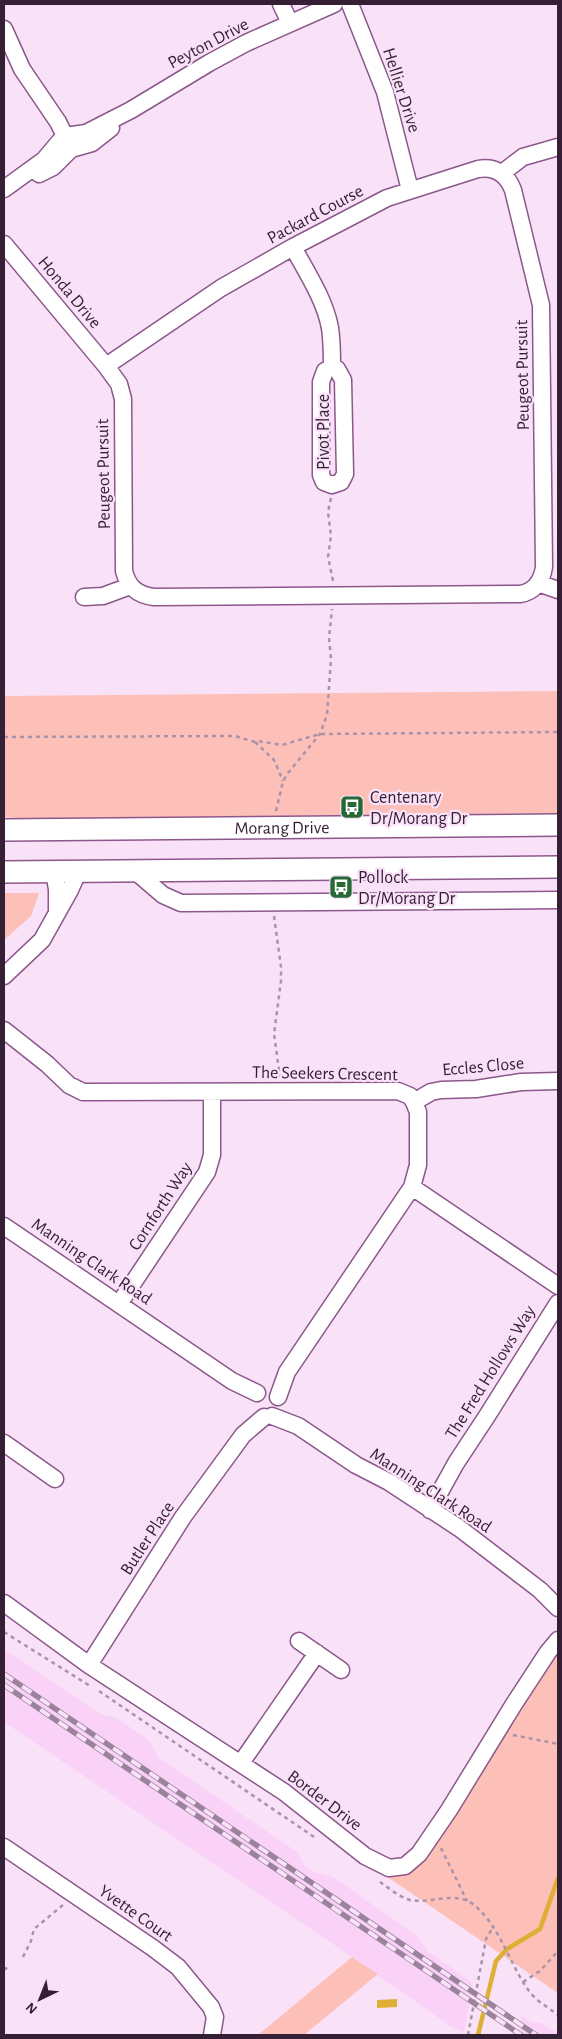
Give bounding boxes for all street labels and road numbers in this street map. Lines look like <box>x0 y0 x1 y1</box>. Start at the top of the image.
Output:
street label: Peyton Drive <box>165 15 252 73</box>
street label: Hellier Drive <box>379 46 423 135</box>
street label: Packard Course <box>265 182 366 248</box>
street label: Honda Drive <box>34 253 104 332</box>
street label: Peugeot Pursuit <box>513 319 533 430</box>
street label: Pivot Place <box>315 394 333 470</box>
street label: Peugeot Pursuit <box>94 418 114 529</box>
street label: Morang Drive <box>234 819 330 838</box>
street label: Eccles Close <box>441 1054 525 1080</box>
street label: The Seekers Crescent <box>252 1064 398 1084</box>
street label: Cornforth Way <box>126 1159 196 1254</box>
street label: Manning Clark Road <box>28 1215 155 1309</box>
street label: The Fred Hollows Way <box>442 1302 539 1442</box>
street label: Manning Clark Road <box>367 1445 494 1537</box>
street label: Butler Place <box>118 1499 178 1578</box>
street label: Border Drive <box>284 1767 365 1834</box>
street label: Yvette Court <box>95 1882 176 1946</box>

